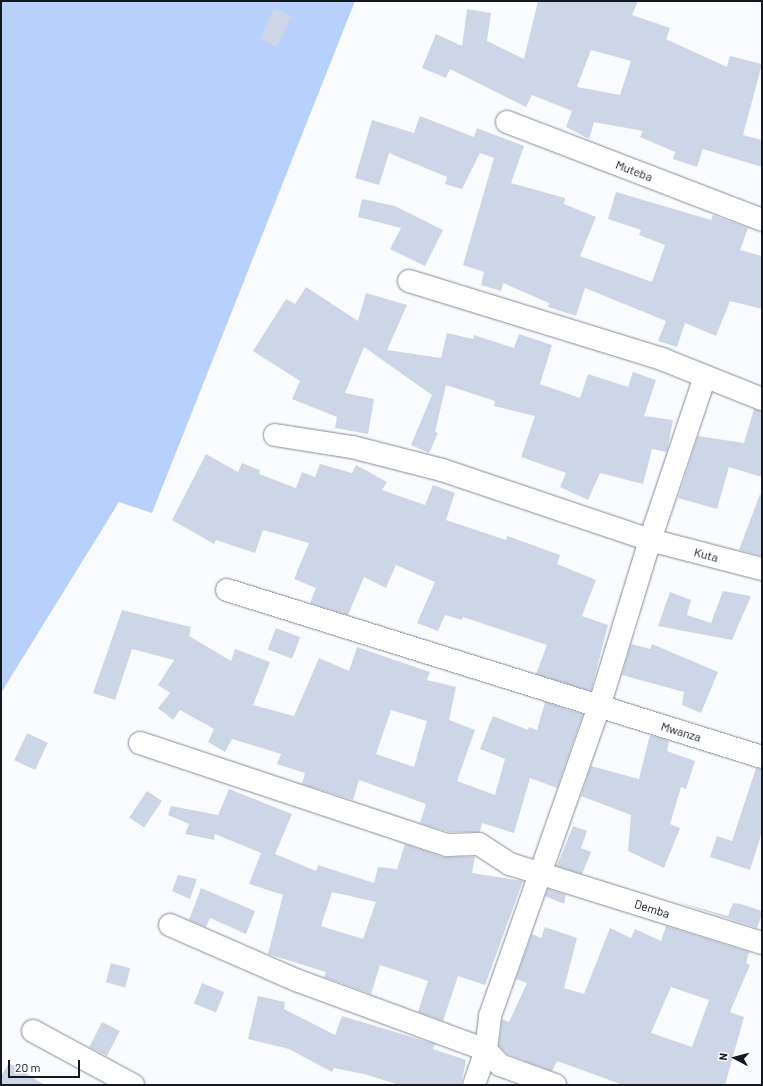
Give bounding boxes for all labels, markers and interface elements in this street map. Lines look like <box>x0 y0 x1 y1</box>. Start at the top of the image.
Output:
street label: Muteba <box>614 157 654 185</box>
street label: Kuta <box>692 545 720 565</box>
street label: Mwanza <box>659 719 703 745</box>
street label: Demba <box>632 897 672 921</box>
north arrow <box>715 1038 755 1078</box>
scale bar <box>10 1052 82 1078</box>
text: N <box>716 1052 729 1061</box>
text: 20 m <box>15 1060 41 1074</box>

